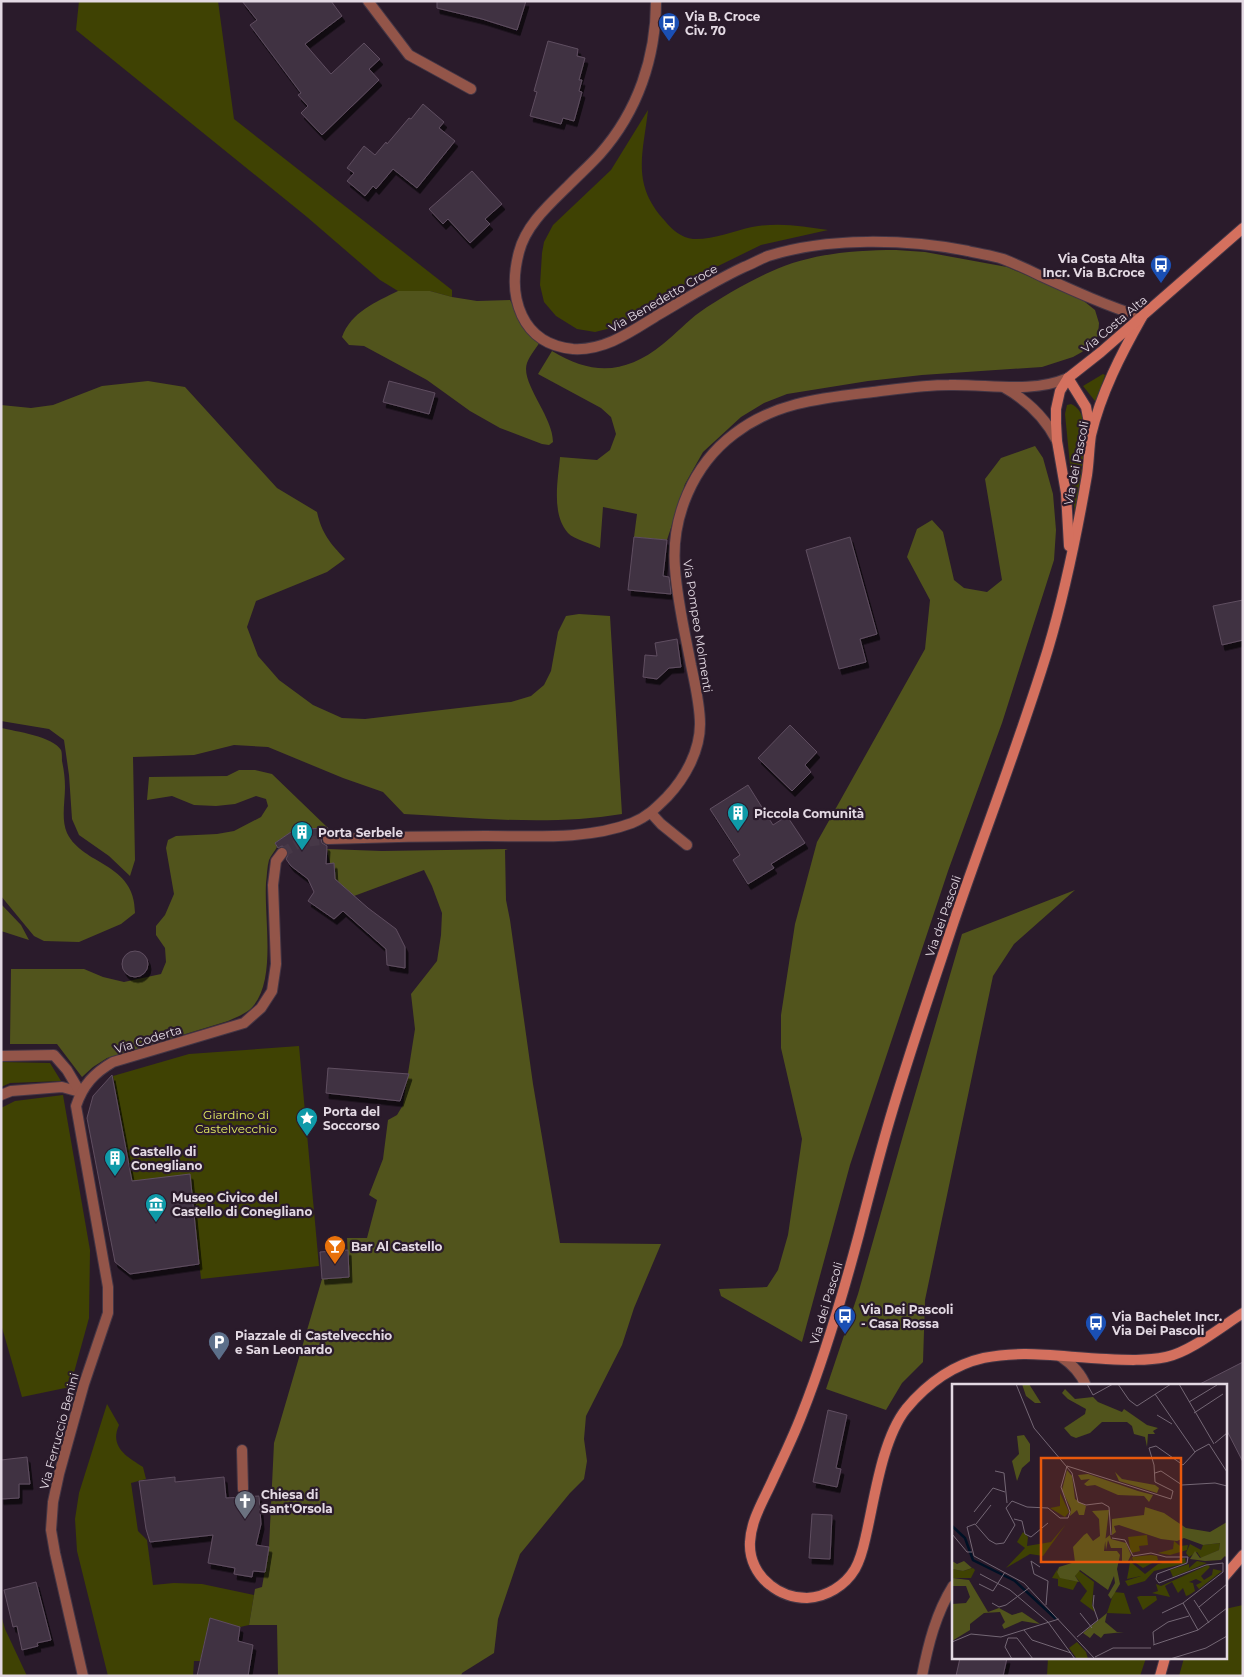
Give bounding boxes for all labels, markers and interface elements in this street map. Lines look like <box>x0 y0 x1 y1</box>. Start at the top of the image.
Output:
place label: Via B. Croce Civ. 70 <box>684 9 761 38</box>
bus stop icon: Via B. Croce Civ. 70 <box>657 11 681 42</box>
place label: Via Costa Alta Incr. Via B.Croce <box>1042 251 1145 280</box>
bus stop icon: Via Costa Alta Incr. Via B.Croce <box>1149 253 1173 284</box>
street label: Via Benedetto Croce <box>606 261 720 335</box>
street label: Via Costa Alta <box>1078 292 1150 356</box>
street label: Via dei Pascoli <box>1060 420 1092 506</box>
street label: Via Pompeo Molmenti <box>680 558 716 694</box>
building icon: Piccola Comunità <box>726 801 750 832</box>
place label: Piccola Comunità <box>754 806 864 821</box>
building icon: Porta Serbele <box>290 820 314 851</box>
place label: Porta Serbele <box>318 825 403 840</box>
street label: Via dei Pascoli <box>922 873 964 959</box>
street label: Via Coderta <box>113 1022 183 1056</box>
place label: Porta del Soccorso <box>323 1104 380 1133</box>
place icon: Porta del Soccorso <box>295 1106 319 1137</box>
park label: Giardino di Castelvecchio <box>195 1107 277 1136</box>
place label: Castello di Conegliano <box>131 1144 203 1173</box>
building icon: Castello di Conegliano <box>103 1146 127 1177</box>
place label: Museo Civico del Castello di Conegliano <box>172 1190 312 1219</box>
museum icon: Museo Civico del Castello di Conegliano <box>144 1192 168 1223</box>
bar icon: Bar Al Castello <box>323 1234 347 1265</box>
place label: Bar Al Castello <box>351 1239 443 1254</box>
street label: Via dei Pascoli <box>806 1260 846 1346</box>
place label: Via Dei Pascoli - Casa Rossa <box>860 1302 953 1331</box>
bus stop icon: Via Dei Pascoli - Casa Rossa <box>833 1304 857 1335</box>
place label: Via Bachelet Incr. Via Dei Pascoli <box>1111 1309 1222 1338</box>
bus stop icon: Via Bachelet Incr. Via Dei Pascoli <box>1084 1311 1108 1342</box>
place label: Piazzale di Castelvecchio e San Leonardo <box>235 1328 392 1357</box>
parking icon: Piazzale di Castelvecchio e San Leonardo <box>207 1330 231 1361</box>
street label: Via Ferruccio Benini <box>36 1371 82 1491</box>
inset map <box>952 1384 1226 1660</box>
place label: Chiesa di Sant'Orsola <box>261 1487 333 1516</box>
church icon: Chiesa di Sant'Orsola <box>233 1489 257 1520</box>

